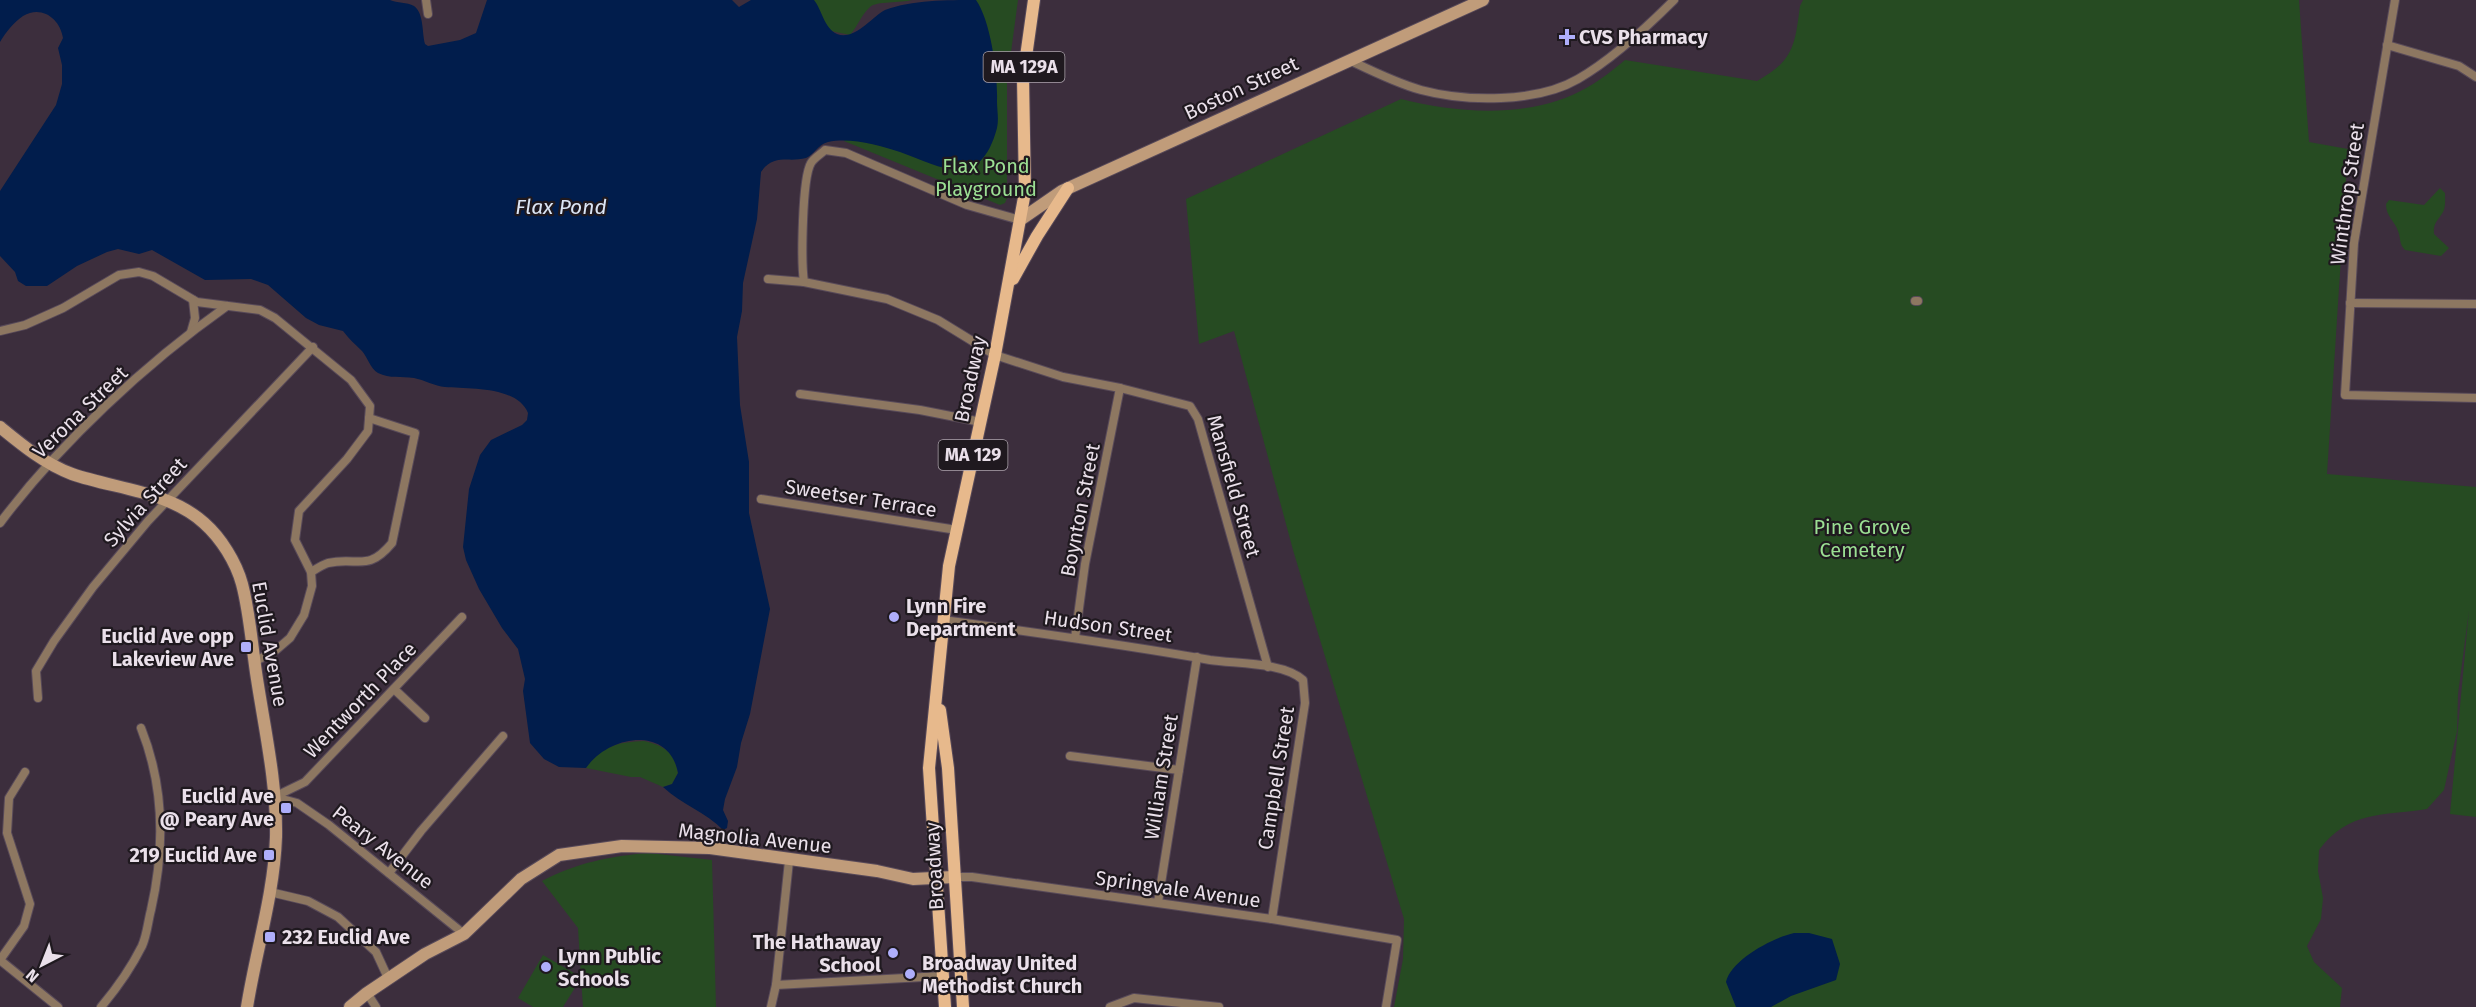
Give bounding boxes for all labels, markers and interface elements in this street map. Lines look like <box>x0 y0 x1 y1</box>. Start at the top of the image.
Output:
place label: CVS Pharmacy <box>1579 25 1708 49</box>
marker: CVS Pharmacy <box>1560 30 1574 44</box>
street label: Boston Street <box>1180 51 1303 125</box>
road number: MA 129A <box>984 52 1064 82</box>
street label: Winthrop Street <box>2325 121 2369 267</box>
park label: Flax Pond Playground <box>935 154 1037 201</box>
water label: Flax Pond <box>515 194 607 220</box>
street label: Broadway <box>949 333 991 425</box>
street label: Verona Street <box>28 360 133 463</box>
street label: Mansfield Street <box>1202 412 1266 561</box>
road number: MA 129 <box>938 440 1008 470</box>
street label: Boynton Street <box>1055 441 1105 579</box>
street label: Sylvia Street <box>99 452 192 552</box>
street label: Sweetser Terrace <box>783 474 939 522</box>
park label: Pine Grove Cemetery <box>1813 515 1911 562</box>
street label: Euclid Avenue <box>247 580 293 708</box>
place label: Lynn Fire Department <box>906 594 1016 641</box>
street label: Hudson Street <box>1042 605 1175 647</box>
marker: Lynn Fire Department <box>887 610 901 624</box>
place label: Euclid Ave opp Lakeview Ave <box>101 624 234 671</box>
street label: Wentworth Place <box>298 637 422 763</box>
marker: Euclid Ave opp Lakeview Ave <box>239 640 253 654</box>
street label: Campbell Street <box>1253 704 1299 851</box>
street label: William Street <box>1139 712 1183 842</box>
place label: Euclid Ave @ Peary Ave <box>160 784 274 831</box>
street label: Peary Avenue <box>328 800 438 894</box>
marker: Euclid Ave @ Peary Ave <box>279 801 293 815</box>
street label: Magnolia Avenue <box>677 818 833 858</box>
street label: Broadway <box>920 821 948 911</box>
place label: 219 Euclid Ave <box>129 843 257 867</box>
marker: 219 Euclid Ave <box>262 848 276 862</box>
street label: Springvale Avenue <box>1094 866 1262 912</box>
place label: 232 Euclid Ave <box>282 925 410 949</box>
marker: 232 Euclid Ave <box>263 930 277 944</box>
place label: The Hathaway School <box>753 930 882 977</box>
north arrow <box>12 935 72 995</box>
place label: Lynn Public Schools <box>558 944 661 991</box>
marker: The Hathaway School <box>886 946 900 960</box>
place label: Broadway United Methodist Church <box>922 951 1082 998</box>
marker: Lynn Public Schools <box>539 960 553 974</box>
text: N <box>22 965 43 986</box>
marker: Broadway United Methodist Church <box>903 967 917 981</box>

